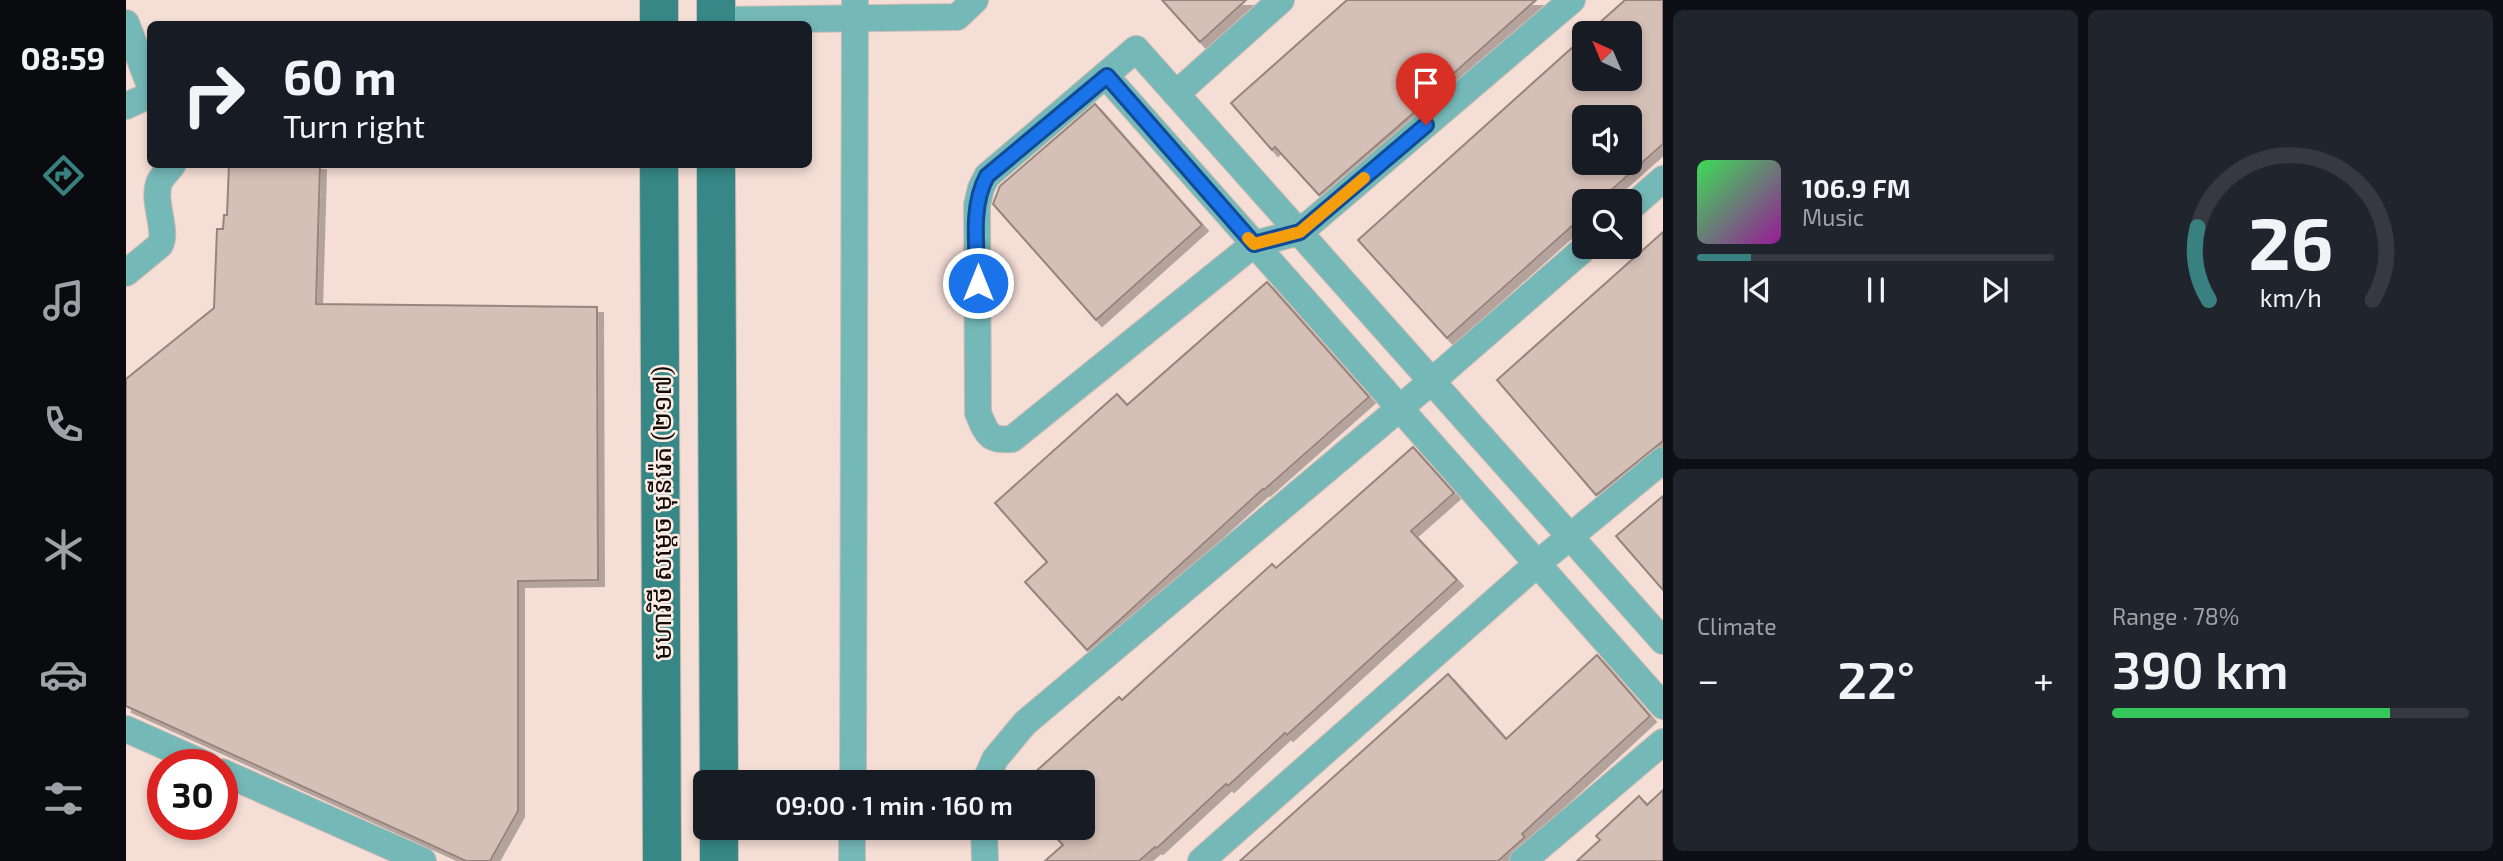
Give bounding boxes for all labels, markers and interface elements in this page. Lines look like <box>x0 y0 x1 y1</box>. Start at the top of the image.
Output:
north arrow <box>1572 21 1642 91</box>
map controls <box>1572 21 1642 259</box>
text: 08:59 <box>21 38 105 76</box>
text: 60 m <box>283 46 397 105</box>
icon: right <box>168 49 259 140</box>
pin <box>1396 53 1456 125</box>
icon: arrive <box>1407 64 1445 102</box>
button: sound <box>1572 105 1642 175</box>
text: Turn right <box>283 106 425 144</box>
icon: directions <box>39 151 88 200</box>
text: 106.9 FM <box>1802 172 1911 203</box>
button: search <box>1572 189 1642 259</box>
text: 26 <box>2248 198 2333 286</box>
text: Music <box>1802 203 1864 231</box>
position arrow <box>941 246 1015 320</box>
icon: previous <box>1738 271 1776 309</box>
icon: pause <box>1857 271 1895 309</box>
icon: next <box>1976 271 2014 309</box>
icon: music <box>39 276 88 325</box>
text: km/h <box>2259 282 2322 312</box>
street label: មហាវិថី សម្តេច មុនីរ៉េត (២១៧) <box>645 366 678 660</box>
icon: phone <box>39 400 88 449</box>
icon: climate <box>39 525 88 574</box>
text: Range · 78% <box>2112 602 2239 630</box>
text: Climate <box>1697 612 1777 640</box>
text: 390 km <box>2112 637 2289 699</box>
text: 22° <box>1837 647 1915 709</box>
icon: car <box>39 650 88 699</box>
text: − <box>1697 656 1719 702</box>
text: + <box>2033 656 2054 702</box>
speed limit sign: 30 <box>147 749 238 840</box>
icon: filters <box>39 774 88 823</box>
text: 09:00 · 1 min · 160 m <box>775 789 1013 820</box>

